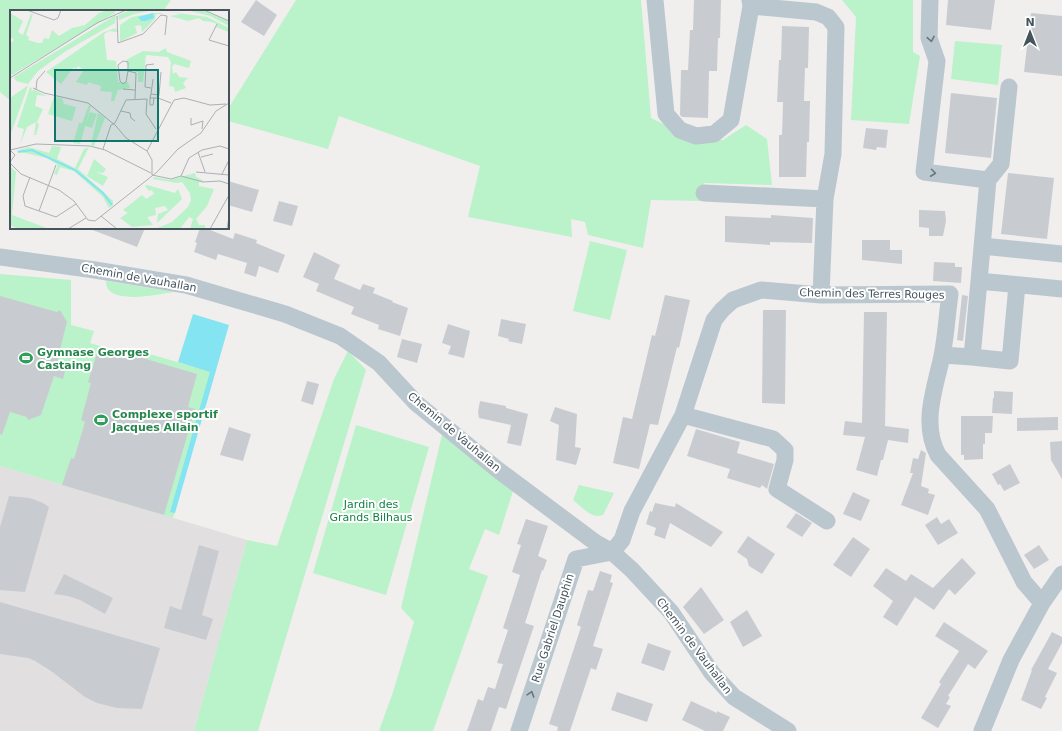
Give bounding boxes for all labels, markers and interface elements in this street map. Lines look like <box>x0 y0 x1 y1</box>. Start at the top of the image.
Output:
inset map <box>10 10 229 229</box>
north arrow <box>1010 12 1050 52</box>
text: N <box>1025 16 1035 29</box>
one-way arrow <box>926 36 934 42</box>
one-way arrow <box>929 168 936 177</box>
street label: Chemin de Vauhallan <box>80 261 198 295</box>
street label: Chemin des Terres Rouges <box>799 286 945 302</box>
place label: Gymnase Georges Castaing <box>37 346 150 372</box>
sports icon: Gymnase Georges Castaing <box>18 350 34 366</box>
street label: Chemin de Vauhallan <box>405 389 503 475</box>
place label: Complexe sportif Jacques Allain <box>111 408 218 434</box>
sports icon: Complexe sportif Jacques Allain <box>93 412 109 428</box>
park label: Jardin des Grands Bilhaus <box>329 498 413 524</box>
street label: Rue Gabriel Dauphin <box>529 572 577 684</box>
street label: Chemin de Vauhallan <box>654 595 734 697</box>
one-way arrow <box>526 691 535 698</box>

